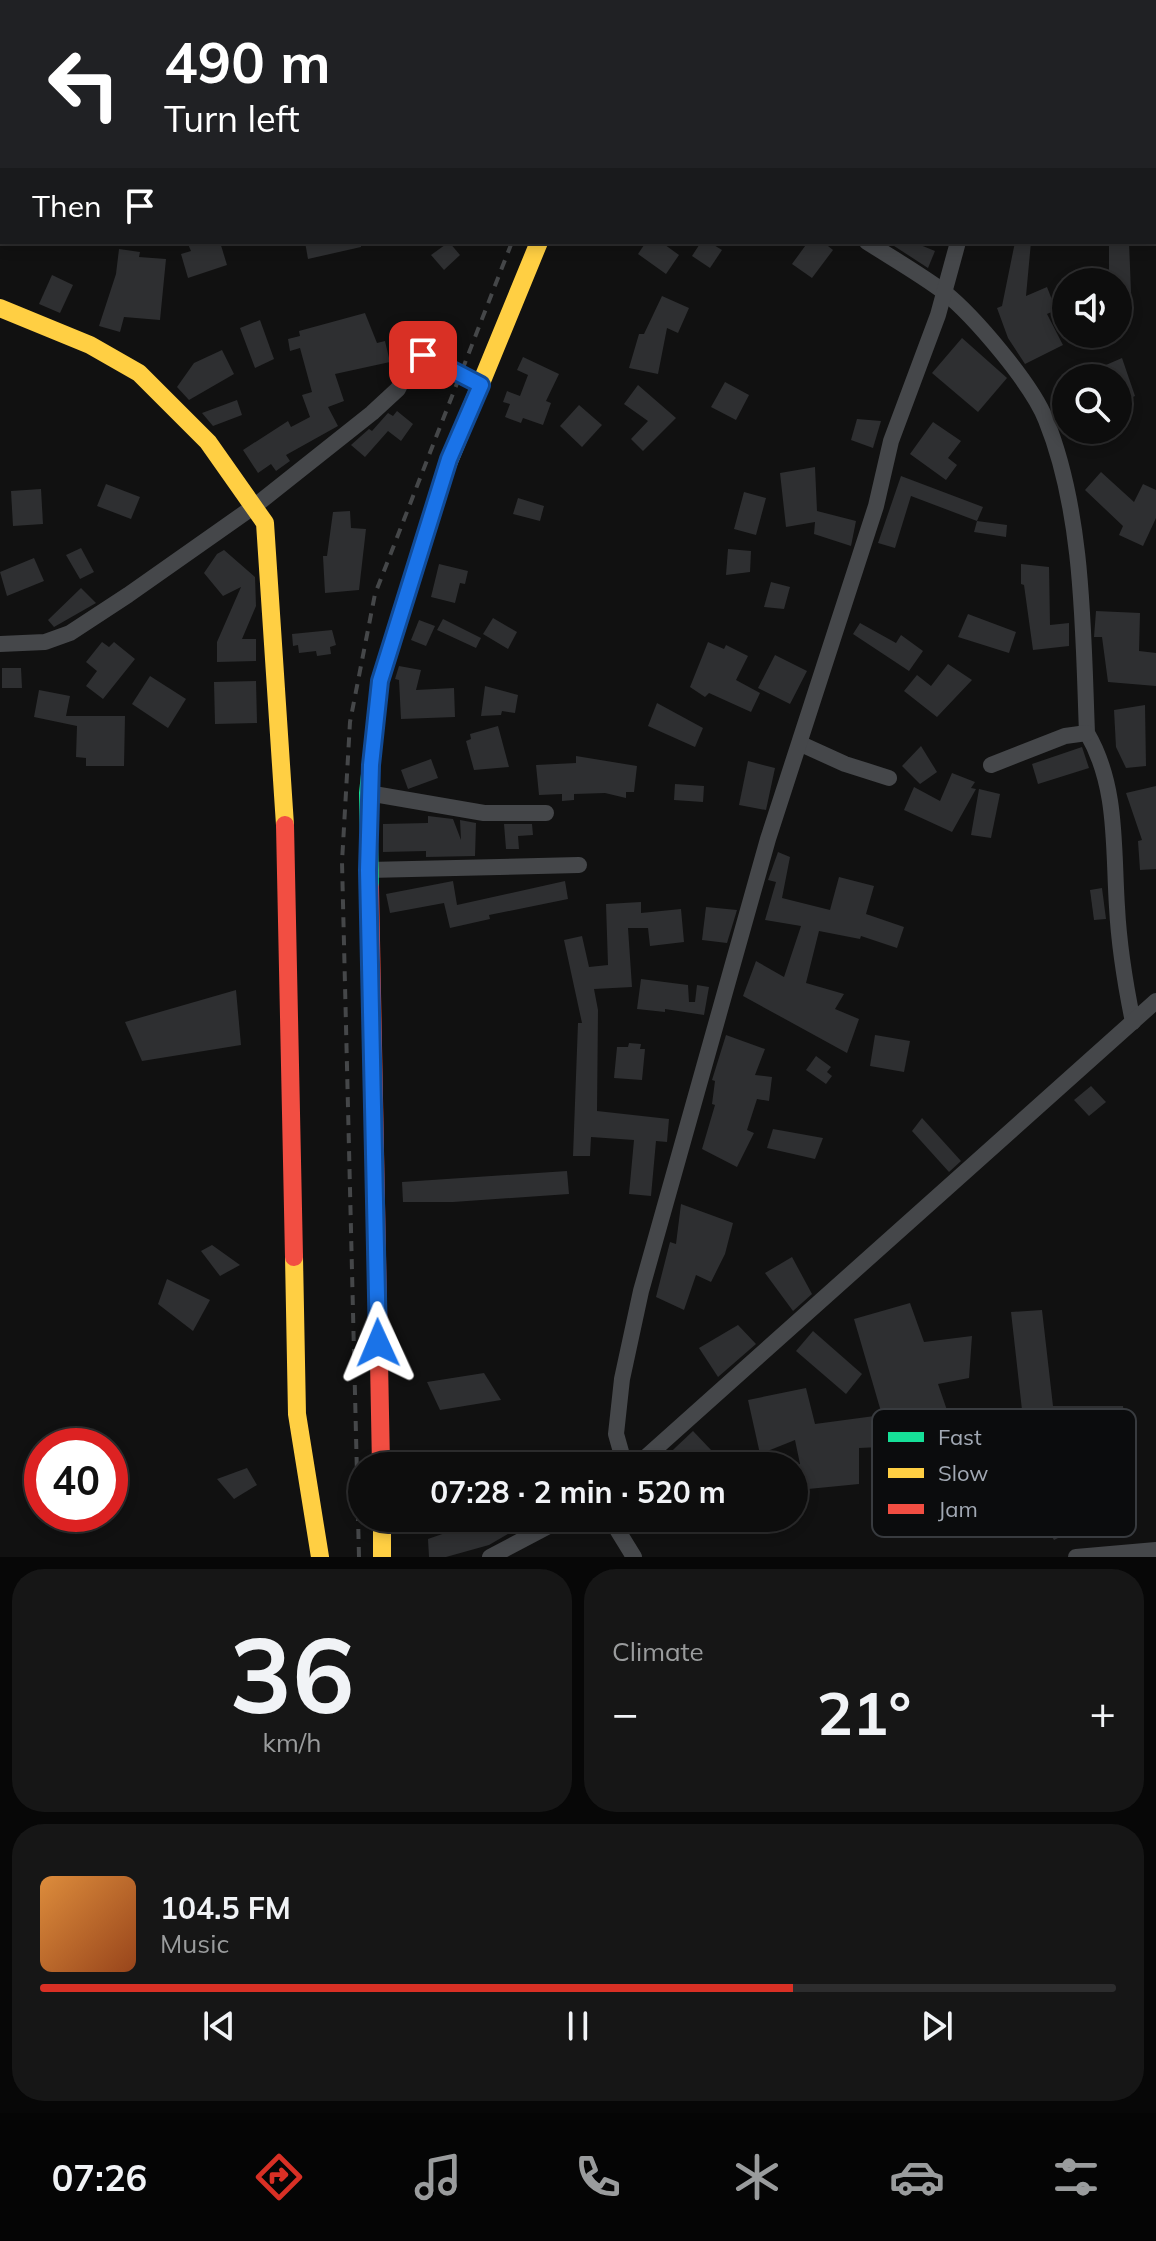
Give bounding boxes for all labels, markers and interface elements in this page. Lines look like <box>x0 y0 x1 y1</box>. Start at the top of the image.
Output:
text: 490 m <box>164 27 331 97</box>
icon: left <box>32 32 136 136</box>
text: Turn left <box>164 96 300 141</box>
icon: arrive <box>118 184 162 228</box>
text: Then <box>32 187 102 225</box>
map controls <box>1052 268 1132 444</box>
button: sound <box>1052 268 1132 348</box>
pin <box>389 321 457 389</box>
icon: arrive <box>401 333 445 377</box>
button: search <box>1052 364 1132 444</box>
position arrow <box>336 1301 420 1385</box>
legend <box>872 1409 1136 1537</box>
text: Fast <box>938 1423 982 1451</box>
speed limit sign: 40 <box>24 1428 128 1532</box>
text: Slow <box>938 1459 988 1487</box>
text: 07:28 · 2 min · 520 m <box>430 1473 726 1511</box>
text: Jam <box>938 1495 978 1523</box>
text: 36 <box>230 1608 354 1739</box>
text: Climate <box>612 1635 704 1668</box>
text: 21° <box>817 1675 911 1750</box>
text: − <box>612 1685 638 1740</box>
text: + <box>1090 1685 1116 1740</box>
text: km/h <box>263 1726 321 1759</box>
text: 104.5 FM <box>160 1889 291 1927</box>
text: Music <box>160 1927 229 1960</box>
icon: previous <box>197 2004 241 2048</box>
icon: pause <box>556 2004 600 2048</box>
icon: next <box>915 2004 959 2048</box>
icon: directions <box>251 2149 307 2205</box>
icon: music <box>410 2149 466 2205</box>
icon: phone <box>570 2149 626 2205</box>
icon: climate <box>729 2149 785 2205</box>
icon: car <box>889 2149 945 2205</box>
icon: filters <box>1048 2149 1104 2205</box>
text: 07:26 <box>52 2155 147 2200</box>

